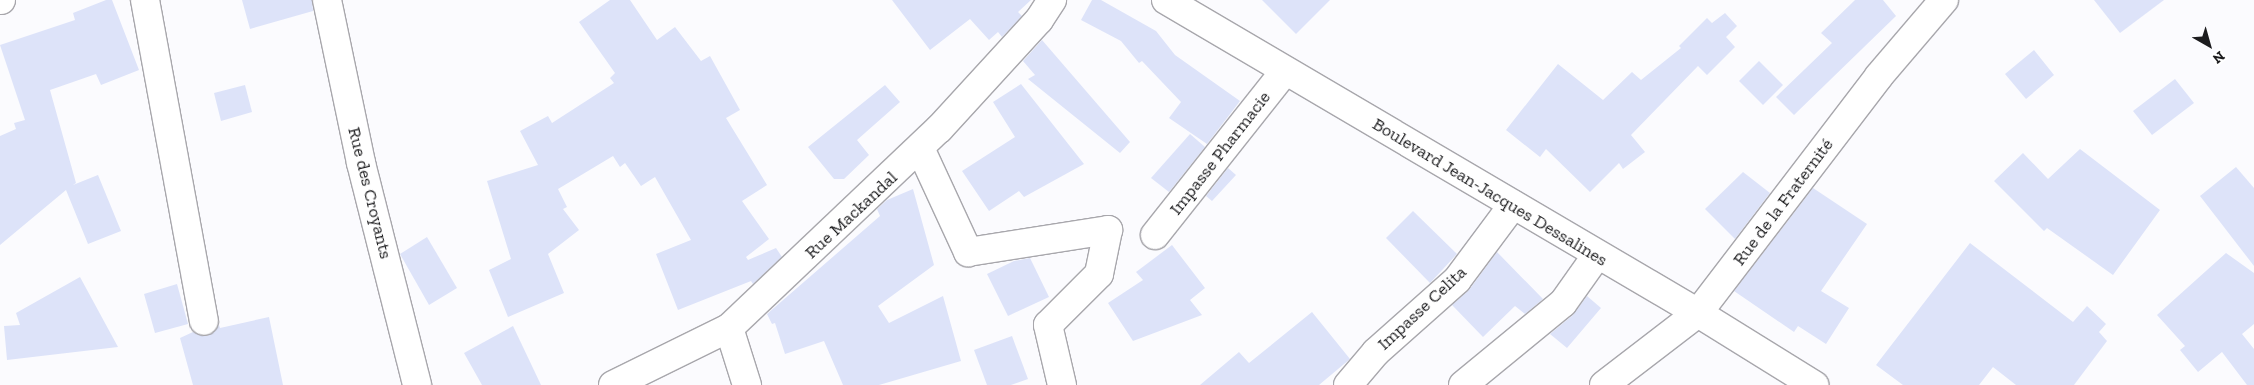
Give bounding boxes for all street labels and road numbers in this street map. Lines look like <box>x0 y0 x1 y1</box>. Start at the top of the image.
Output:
street label: Impasse Pharmacie <box>1165 87 1275 219</box>
street label: Boulevard Jean-Jacques Dessalines <box>1369 113 1611 271</box>
street label: Rue des Croyants <box>343 125 397 261</box>
street label: Rue de la Fraternité <box>1728 134 1838 270</box>
street label: Rue Mackandal <box>800 167 902 263</box>
street label: Impasse Celita <box>1373 261 1471 355</box>

